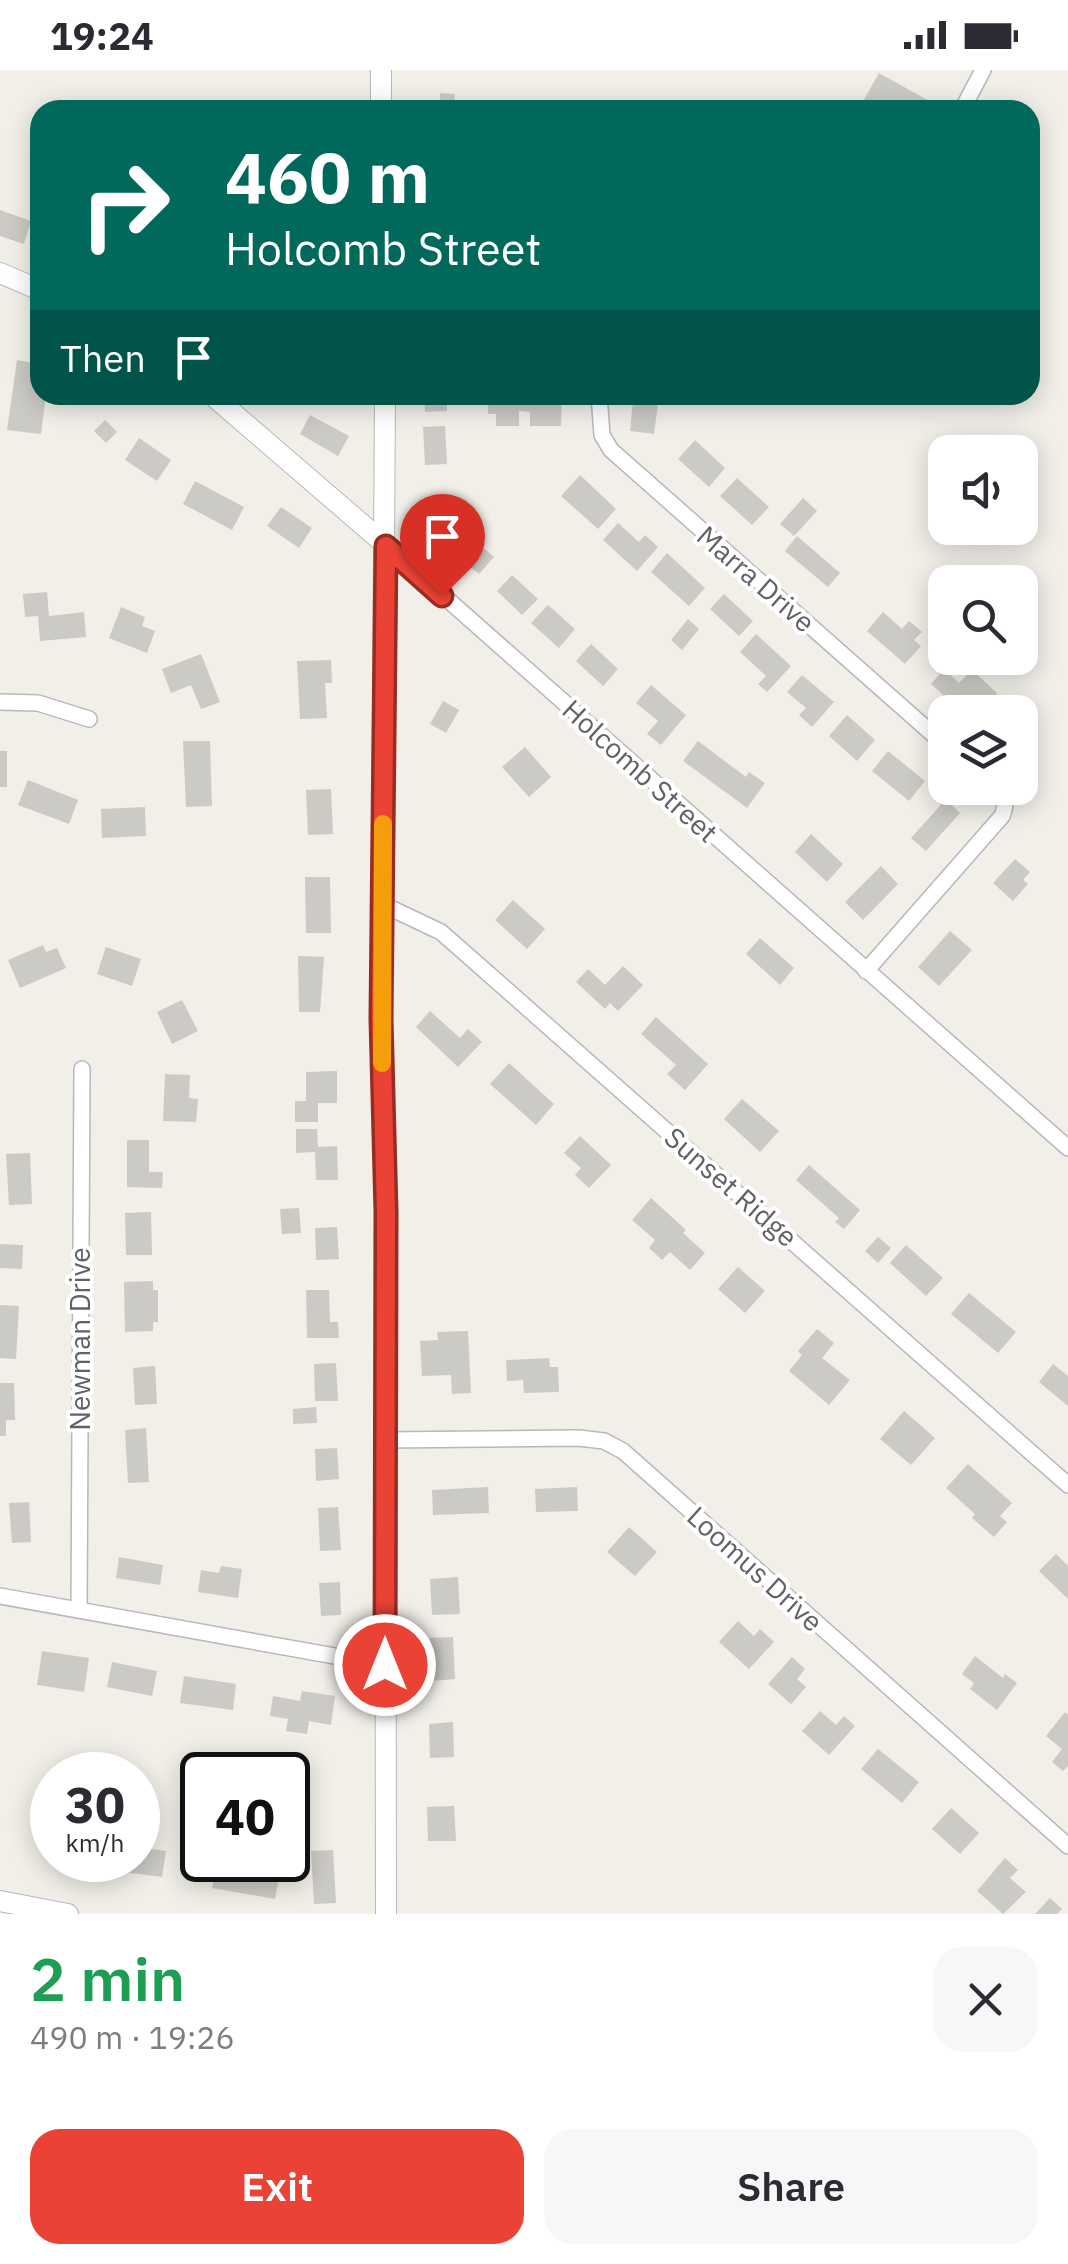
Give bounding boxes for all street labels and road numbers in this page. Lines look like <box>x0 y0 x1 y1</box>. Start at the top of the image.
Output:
street label: Marra Drive <box>690 517 823 640</box>
street label: Holcomb Street <box>555 691 726 850</box>
street label: Sunset Ridge <box>657 1119 806 1255</box>
street label: Newman Drive <box>61 1247 98 1431</box>
street label: Loomus Drive <box>680 1498 831 1639</box>

